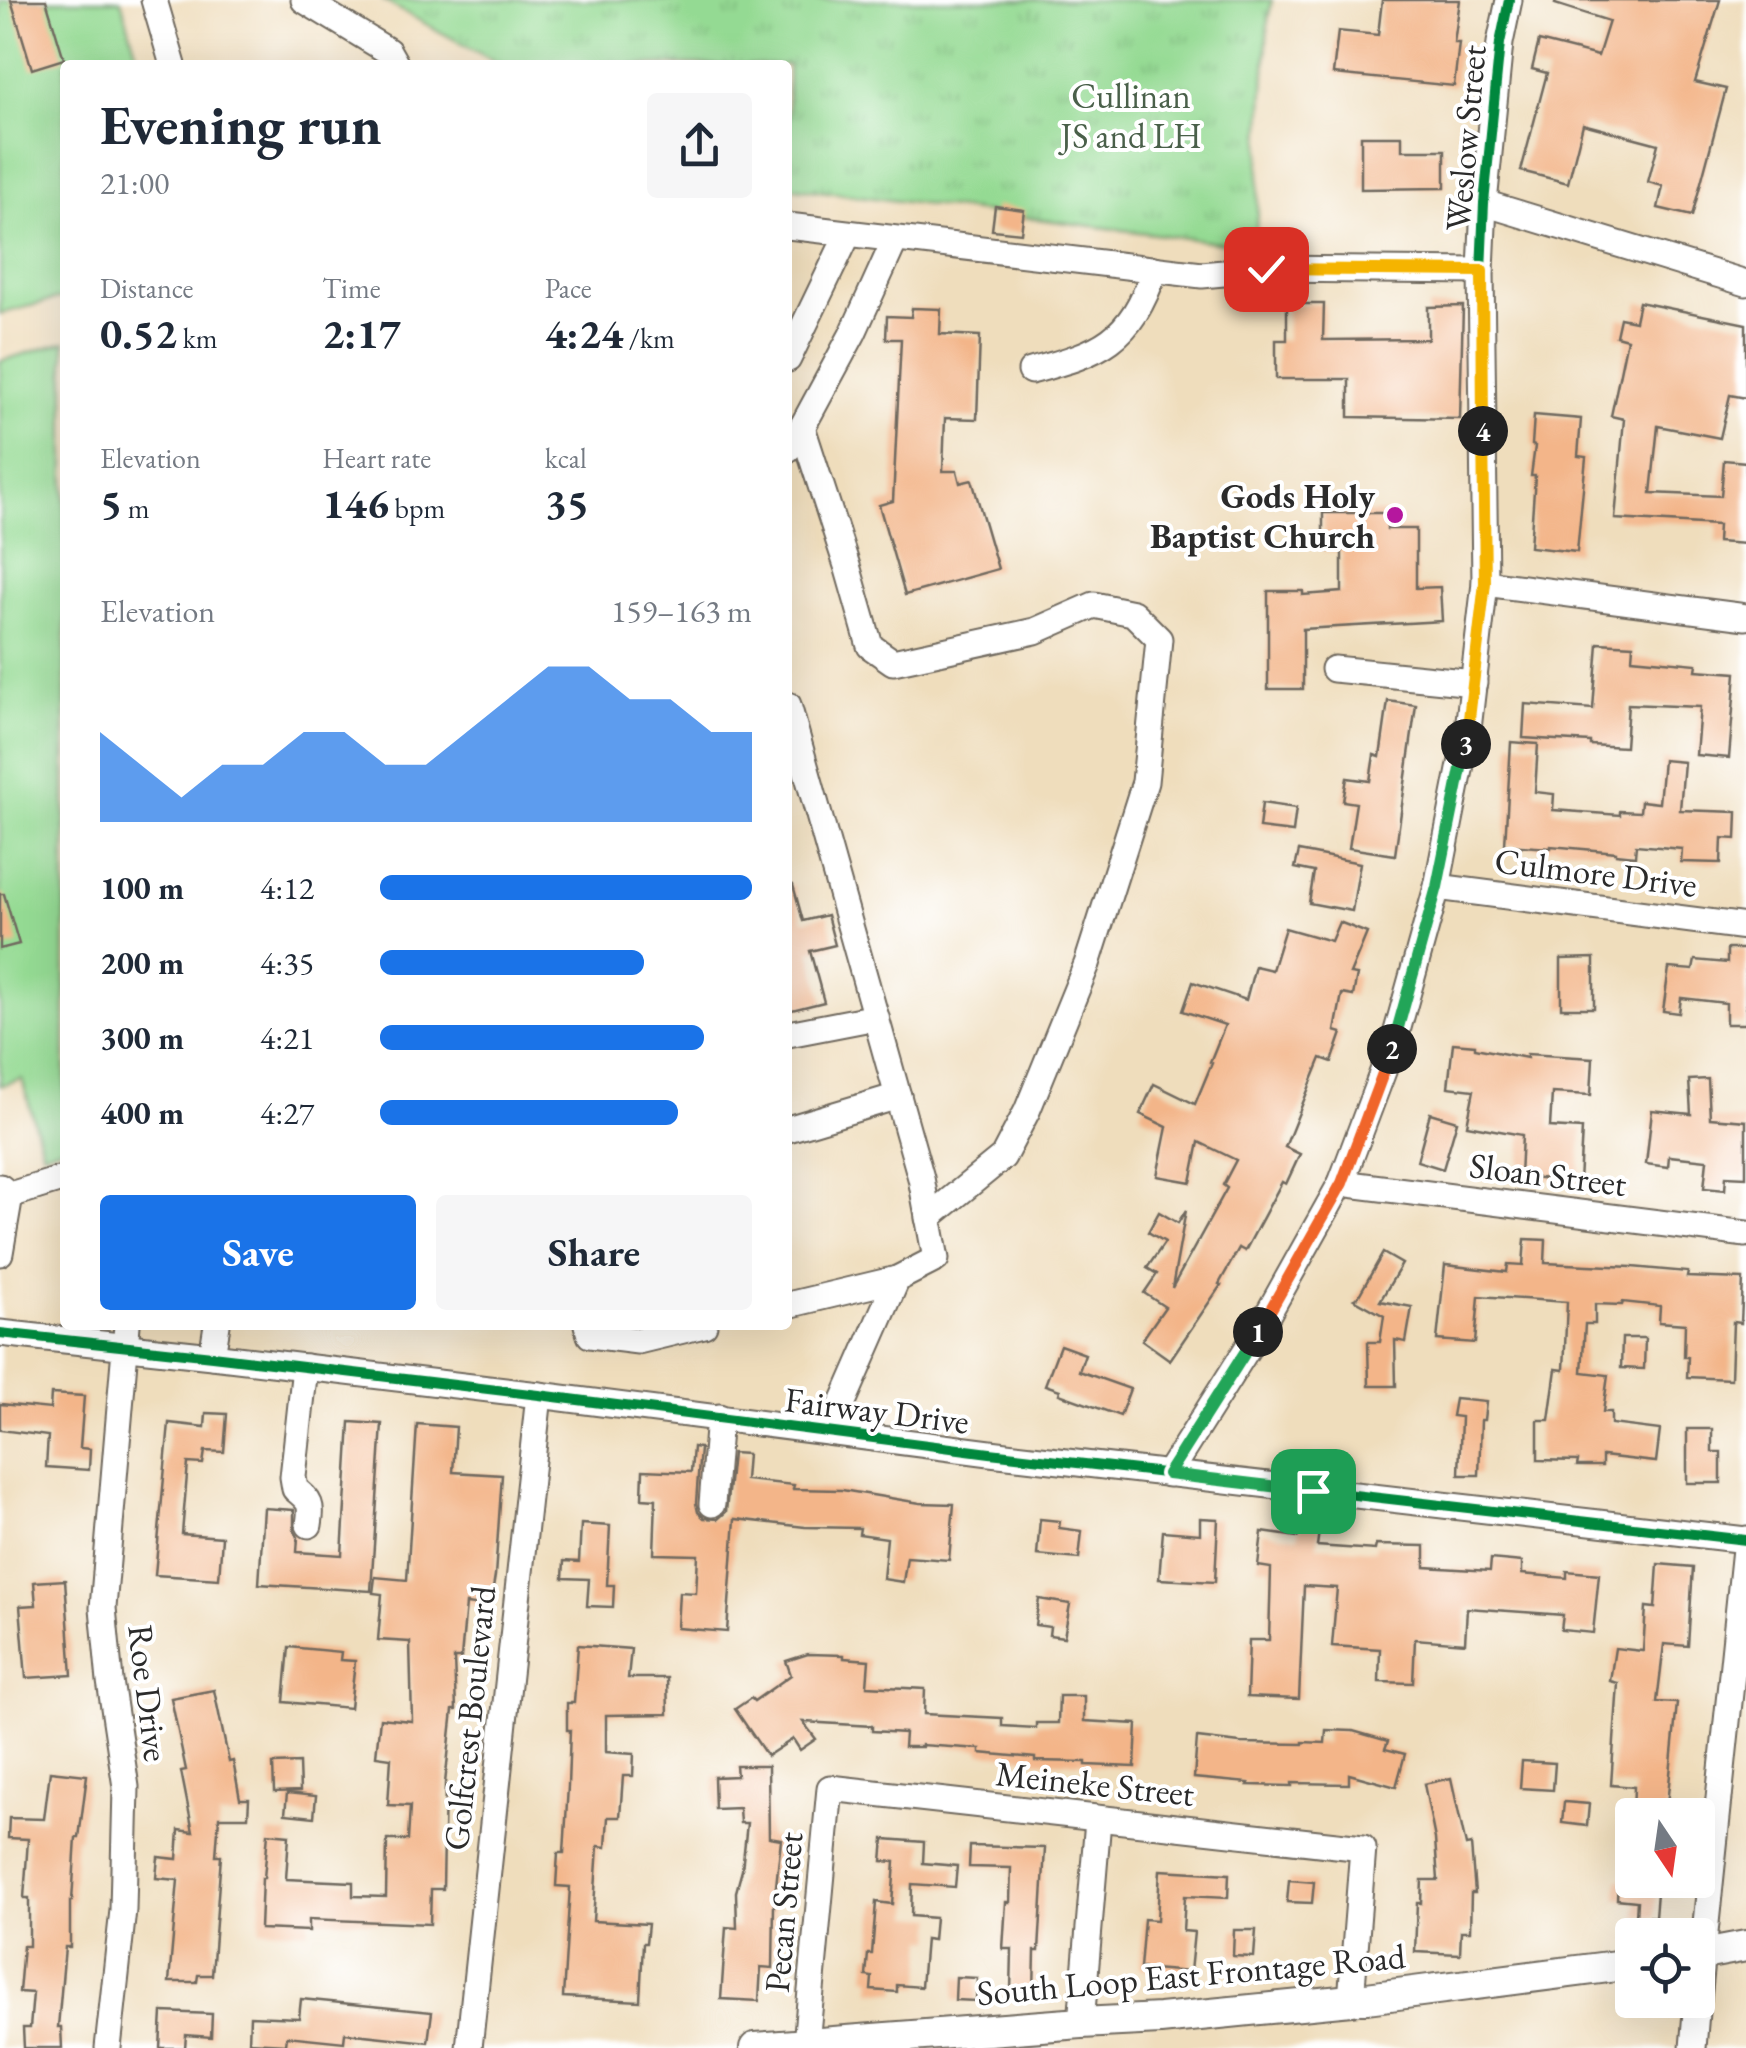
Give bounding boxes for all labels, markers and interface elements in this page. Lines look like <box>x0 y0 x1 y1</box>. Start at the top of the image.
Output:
street label: Weslow Street <box>1434 43 1496 233</box>
park label: Cullinan JS and LH <box>1057 73 1202 158</box>
text: Evening run <box>100 89 382 160</box>
button: share <box>647 93 752 198</box>
text: 21:00 <box>100 162 169 204</box>
pin <box>1224 227 1309 312</box>
icon: check <box>1239 242 1294 297</box>
text: Distance <box>100 270 194 306</box>
text: Time <box>322 270 381 306</box>
text: Pace <box>545 270 592 306</box>
text: 0.52 <box>100 306 177 361</box>
text: 2:17 <box>322 306 401 361</box>
text: 4:24 <box>545 306 623 361</box>
text: km <box>177 320 218 356</box>
text: /km <box>623 320 675 356</box>
pin: 4 <box>1458 406 1508 456</box>
text: 4 <box>1476 413 1490 449</box>
text: Elevation <box>100 440 201 476</box>
text: Heart rate <box>322 440 431 476</box>
text: kcal <box>545 440 587 476</box>
place label: Gods Holy Baptist Church <box>1150 473 1376 558</box>
text: 5 <box>100 476 122 531</box>
text: 146 <box>322 476 389 531</box>
text: 35 <box>545 476 589 531</box>
text: m <box>122 490 150 526</box>
text: bpm <box>389 490 445 526</box>
marker: Gods Holy Baptist Church <box>1384 504 1406 526</box>
text: Elevation <box>100 590 215 632</box>
text: 159–163 m <box>611 590 752 632</box>
pin: 3 <box>1441 719 1491 769</box>
text: 3 <box>1459 726 1473 762</box>
street label: Culmore Drive <box>1492 837 1700 907</box>
text: 100 m <box>100 867 184 909</box>
text: 4:12 <box>260 867 314 909</box>
text: 200 m <box>100 942 184 984</box>
text: 4:35 <box>260 942 314 984</box>
text: 300 m <box>100 1017 184 1059</box>
text: 4:21 <box>260 1017 314 1059</box>
pin: 2 <box>1367 1024 1417 1074</box>
text: 2 <box>1385 1031 1399 1067</box>
text: 400 m <box>100 1092 184 1134</box>
text: 4:27 <box>260 1092 314 1134</box>
street label: Sloan Street <box>1467 1142 1629 1206</box>
button: Save <box>100 1195 416 1310</box>
button: Share <box>436 1195 752 1310</box>
pin: 1 <box>1233 1307 1283 1357</box>
text: 1 <box>1251 1314 1265 1350</box>
street label: Fairway Drive <box>782 1376 972 1444</box>
pin <box>1271 1449 1356 1534</box>
icon: arrive <box>1286 1464 1341 1519</box>
street label: Golfcrest Boulevard <box>433 1583 505 1853</box>
street label: Roe Drive <box>118 1622 180 1764</box>
street label: Meineke Street <box>994 1750 1196 1816</box>
north arrow <box>1615 1798 1715 1898</box>
map controls <box>1615 1798 1715 2018</box>
street label: Pecan Street <box>754 1830 812 1994</box>
button: locate <box>1615 1918 1715 2018</box>
street label: South Loop East Frontage Road <box>975 1933 1407 2015</box>

